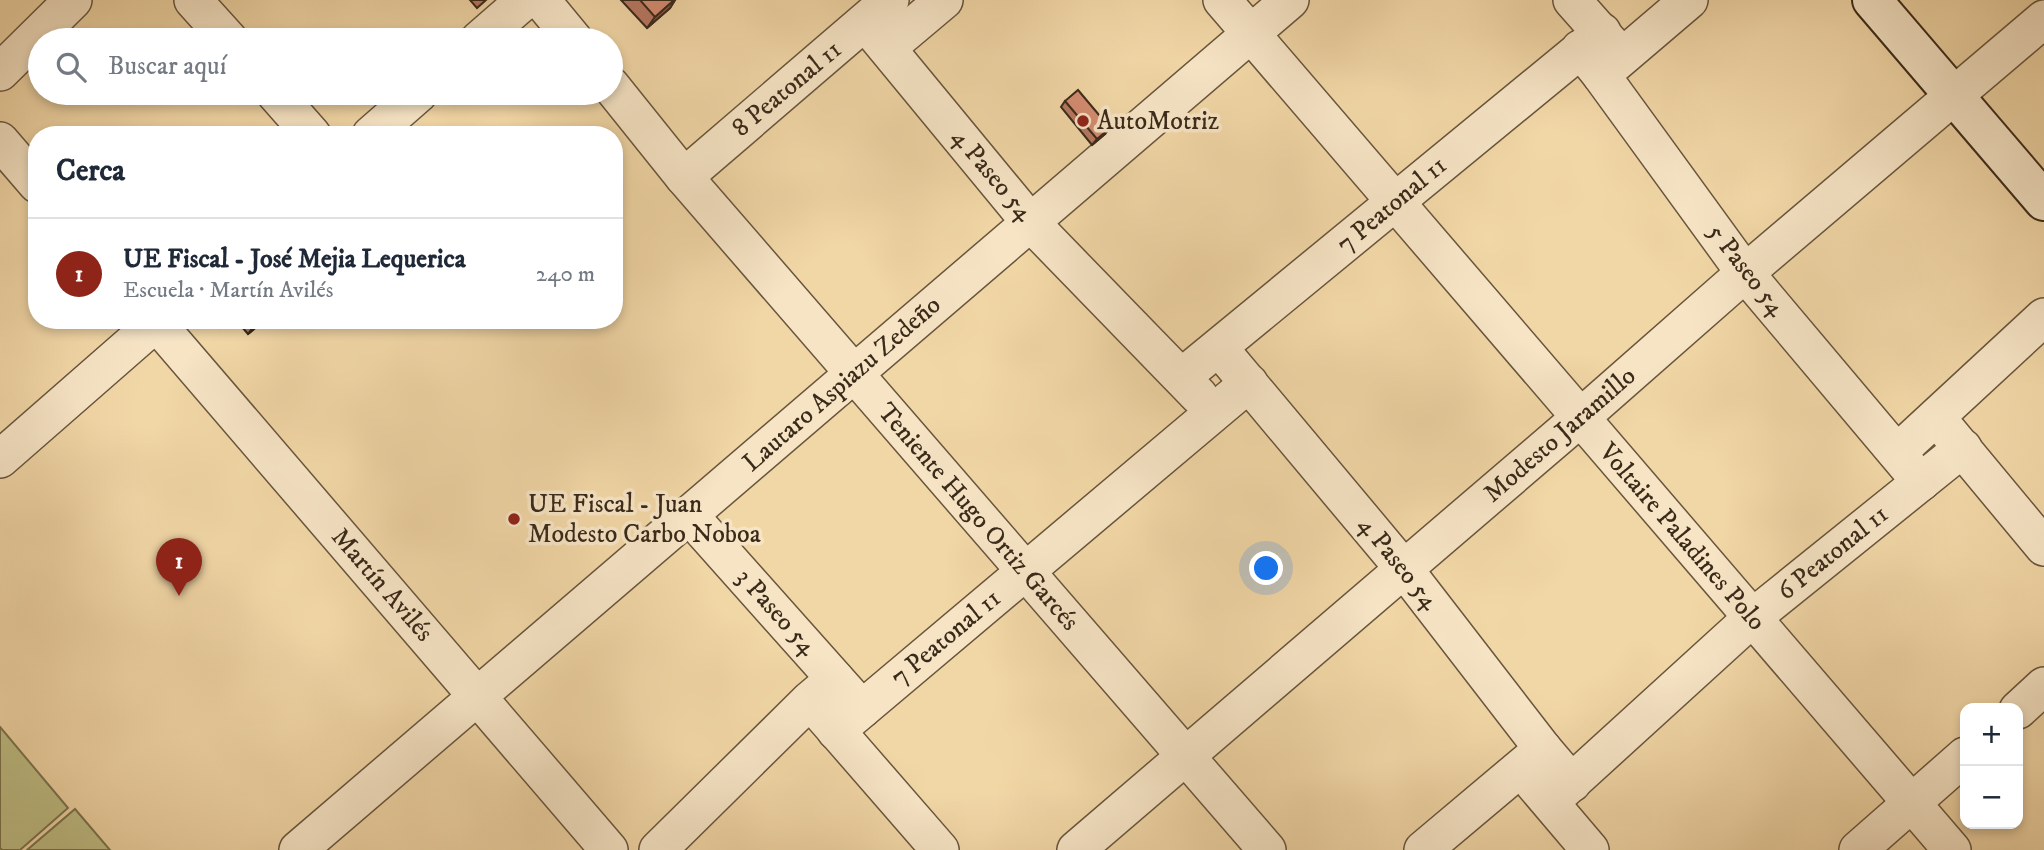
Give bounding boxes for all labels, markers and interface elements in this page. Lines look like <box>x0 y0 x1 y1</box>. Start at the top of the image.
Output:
search box <box>28 28 623 105</box>
street label: 8 Peatonal 11 <box>725 34 849 144</box>
icon: search <box>52 48 90 86</box>
text: Buscar aquí <box>108 50 226 83</box>
place label: AutoMotriz <box>1097 105 1219 138</box>
marker: AutoMotriz <box>1075 113 1091 129</box>
street label: 4 Paseo 54 <box>944 122 1041 229</box>
street label: 7 Peatonal 11 <box>1330 149 1454 261</box>
text: Cerca <box>56 153 125 190</box>
street label: 5 Paseo 54 <box>1700 217 1793 324</box>
text: UE Fiscal - José Mejia Lequerica <box>123 243 466 276</box>
text: 1 <box>75 260 83 289</box>
text: 240 m <box>536 260 595 289</box>
text: Escuela · Martín Avilés <box>123 276 333 305</box>
street label: Lautaro Aspiazu Zedeño <box>736 289 948 479</box>
street label: Modesto Jaramillo <box>1477 360 1643 510</box>
street label: Teniente Hugo Ortiz Garcés <box>870 396 1086 638</box>
street label: Voltaire Paladines Polo <box>1591 436 1773 638</box>
place label: UE Fiscal - Juan Modesto Carbo Noboa <box>528 488 761 551</box>
street label: 6 Peatonal 11 <box>1771 498 1895 608</box>
street label: 4 Paseo 54 <box>1350 510 1446 617</box>
marker: UE Fiscal - Juan Modesto Carbo Noboa <box>506 511 522 527</box>
street label: Martín Avilés <box>324 521 440 649</box>
pin: 1 <box>156 538 202 596</box>
your location <box>1249 551 1283 585</box>
street label: 3 Paseo 54 <box>728 562 824 663</box>
street label: 7 Peatonal 11 <box>884 582 1008 694</box>
map controls <box>1960 703 2023 829</box>
button: + <box>1960 703 2023 766</box>
button: − <box>1960 766 2023 829</box>

